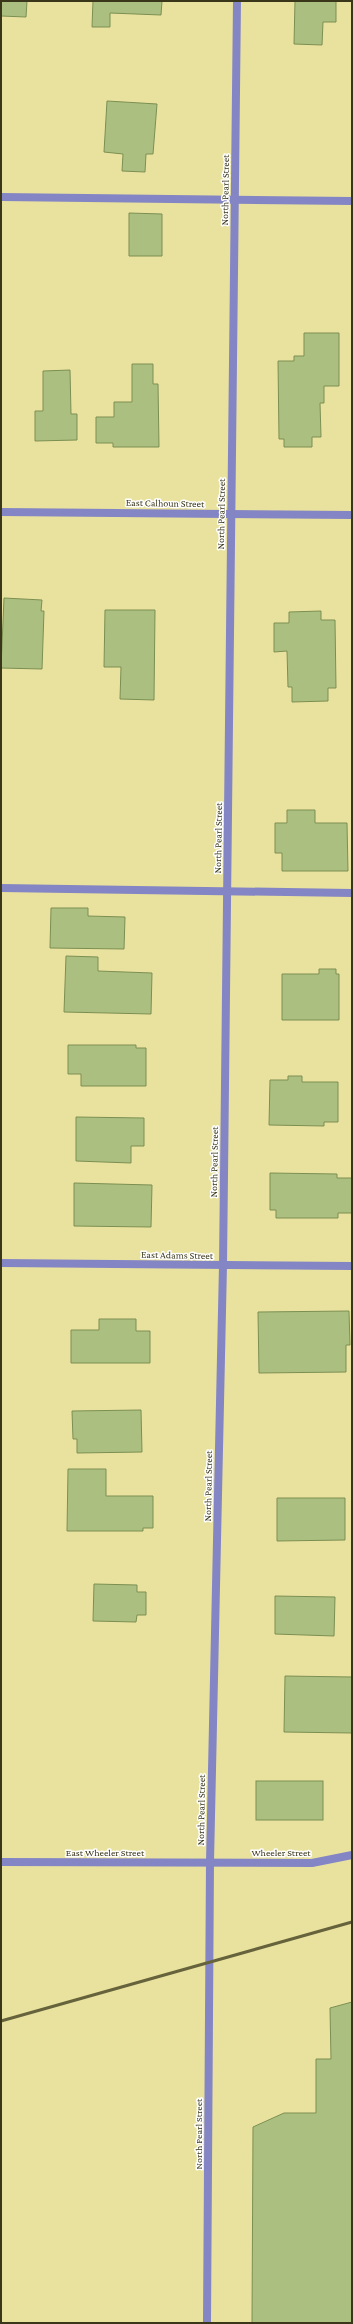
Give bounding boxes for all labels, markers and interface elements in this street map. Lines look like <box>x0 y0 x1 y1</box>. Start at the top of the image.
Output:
street label: North Pearl Street <box>219 154 231 226</box>
street label: North Pearl Street <box>215 478 227 550</box>
street label: East Calhoun Street <box>126 497 205 509</box>
street label: North Pearl Street <box>212 802 224 874</box>
street label: North Pearl Street <box>208 1126 220 1198</box>
street label: East Adams Street <box>141 1249 214 1261</box>
street label: North Pearl Street <box>202 1450 214 1522</box>
street label: North Pearl Street <box>195 1774 207 1846</box>
street label: East Wheeler Street <box>66 1847 145 1858</box>
street label: Wheeler Street <box>251 1847 311 1858</box>
street label: North Pearl Street <box>193 2098 204 2169</box>

